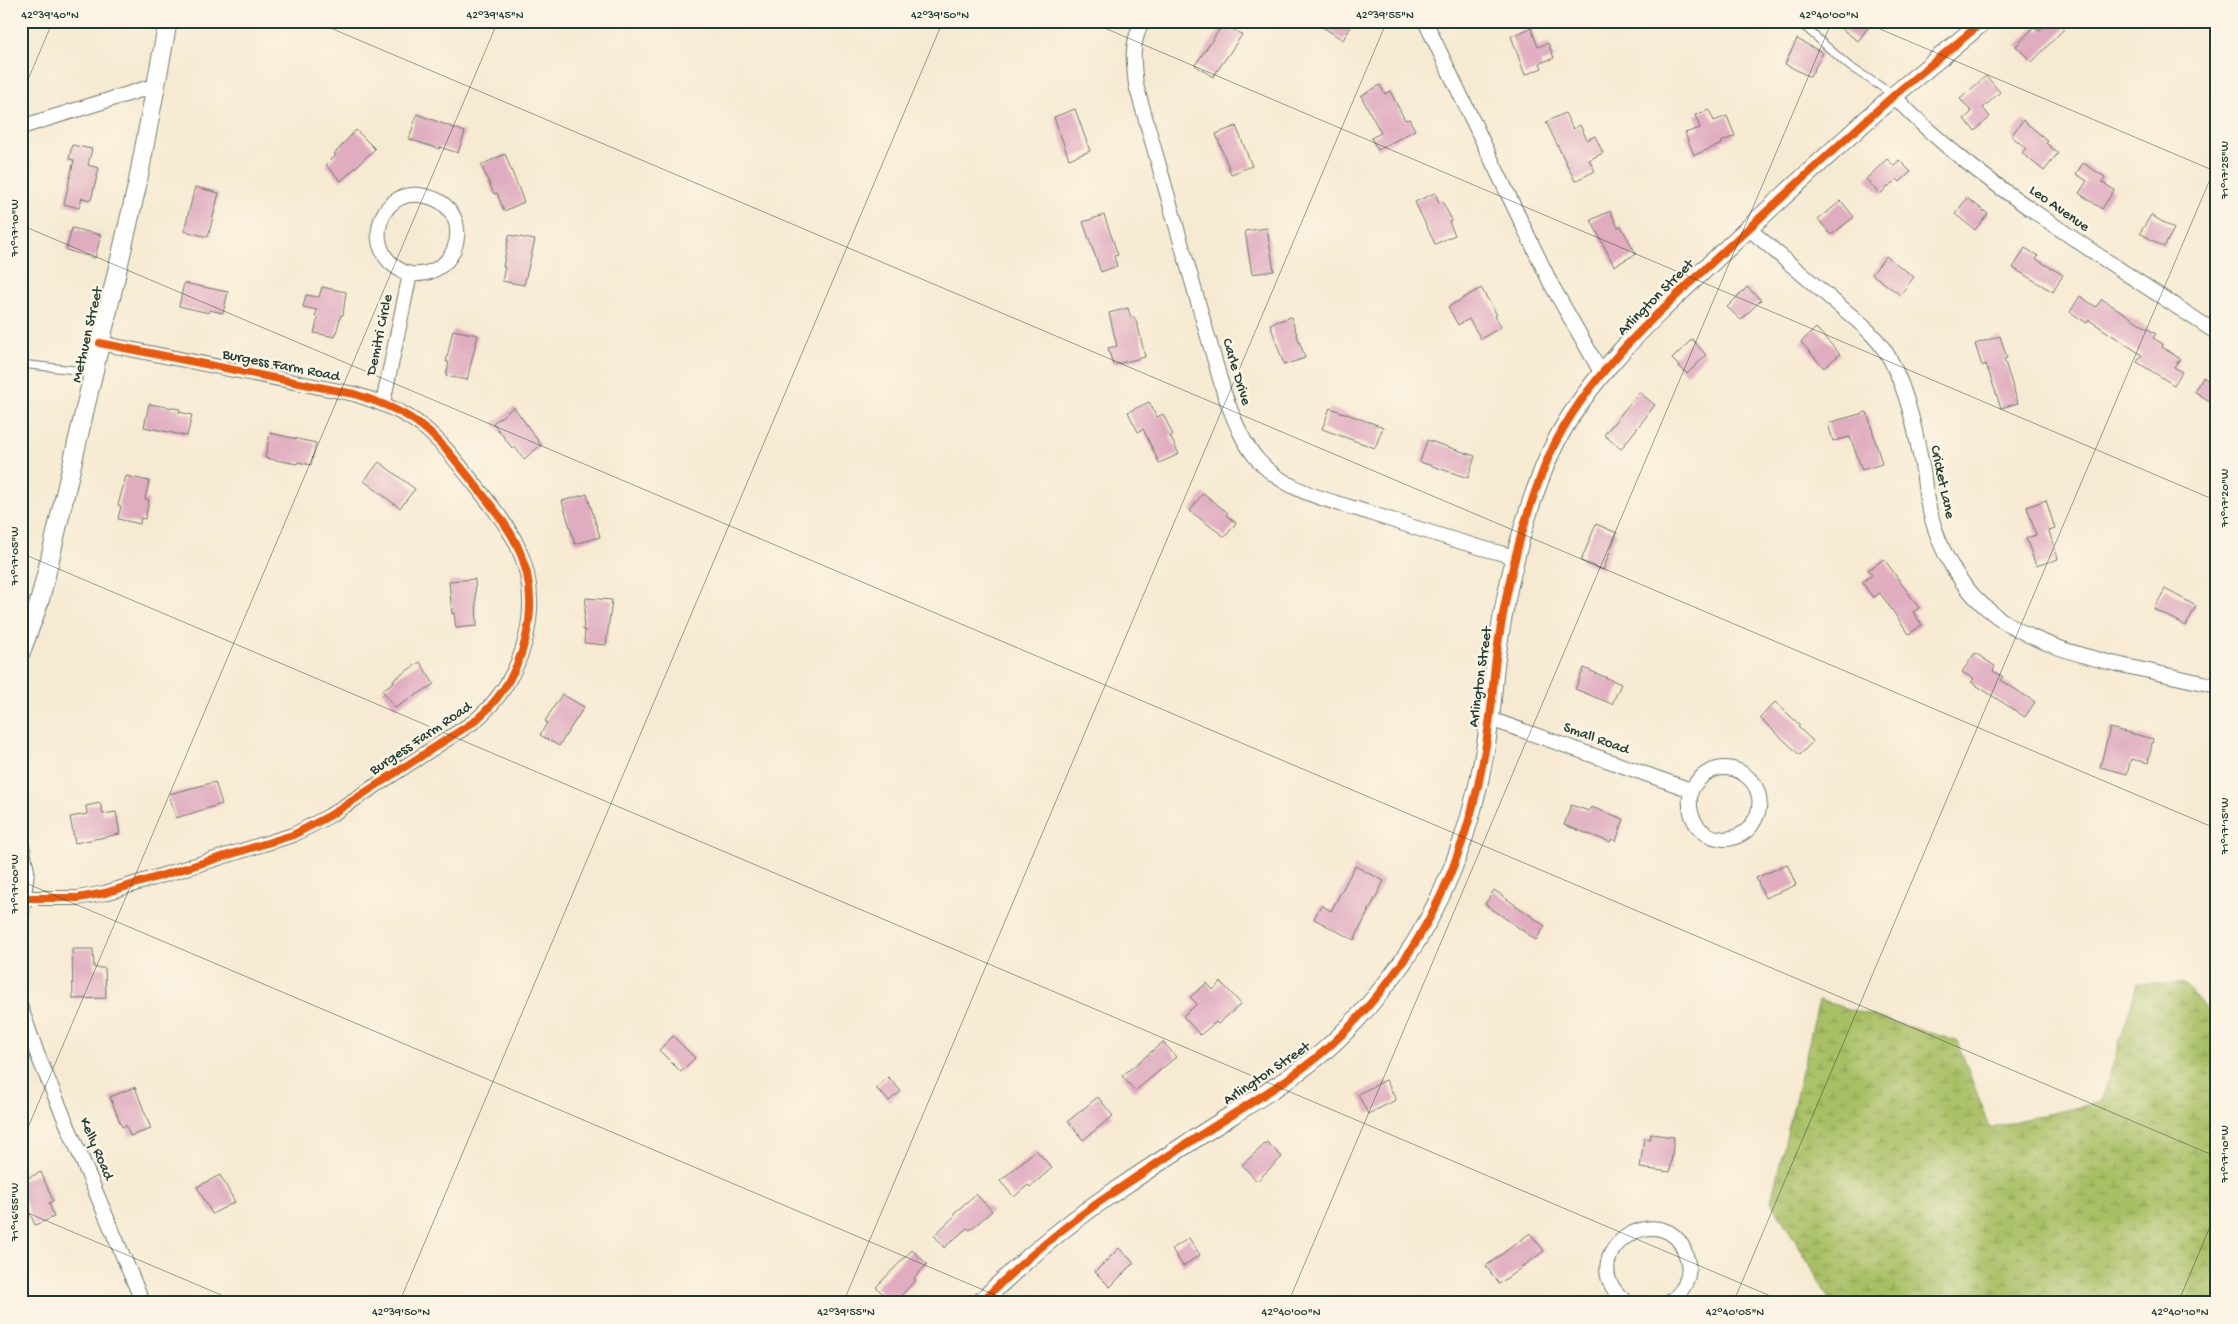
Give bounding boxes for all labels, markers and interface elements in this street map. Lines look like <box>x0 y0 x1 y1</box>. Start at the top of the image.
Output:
text: 42°39'40"N <box>21 9 79 23</box>
text: 42°39'45"N <box>466 9 524 23</box>
text: 42°39'50"N <box>911 9 969 23</box>
text: 42°39'55"N <box>1356 9 1414 23</box>
text: 42°40'00"N <box>1800 9 1859 23</box>
text: 71°17'25"W <box>2219 141 2233 200</box>
street label: Leo Avenue <box>2025 182 2093 237</box>
text: 71°17'10"W <box>9 199 23 258</box>
street label: Arlington Street <box>1614 255 1699 340</box>
street label: Methuen Street <box>68 284 108 385</box>
street label: Demitri Circle <box>362 293 397 378</box>
street label: Carle Drive <box>1217 336 1255 408</box>
street label: Burgess Farm Road <box>220 346 342 386</box>
street label: Cricket Lane <box>1925 444 1959 521</box>
text: 71°17'20"W <box>2219 469 2233 528</box>
text: 71°17'05"W <box>9 527 23 586</box>
street label: Arlington Street <box>1465 624 1497 728</box>
street label: Burgess Farm Road <box>366 698 476 780</box>
street label: Small Road <box>1561 719 1633 760</box>
text: 71°17'15"W <box>2219 798 2233 855</box>
text: 71°17'00"W <box>9 854 23 915</box>
street label: Arlington Street <box>1220 1037 1315 1110</box>
street label: Kelly Road <box>75 1115 118 1184</box>
text: 71°17'10"W <box>2219 1125 2233 1184</box>
text: 71°16'55"W <box>9 1183 23 1242</box>
text: 42°39'50"N <box>372 1306 430 1320</box>
text: 42°39'55"N <box>817 1306 875 1320</box>
text: 42°40'00"N <box>1262 1306 1321 1320</box>
text: 42°40'05"N <box>1706 1306 1764 1320</box>
text: 42°40'10"N <box>2152 1306 2209 1320</box>

